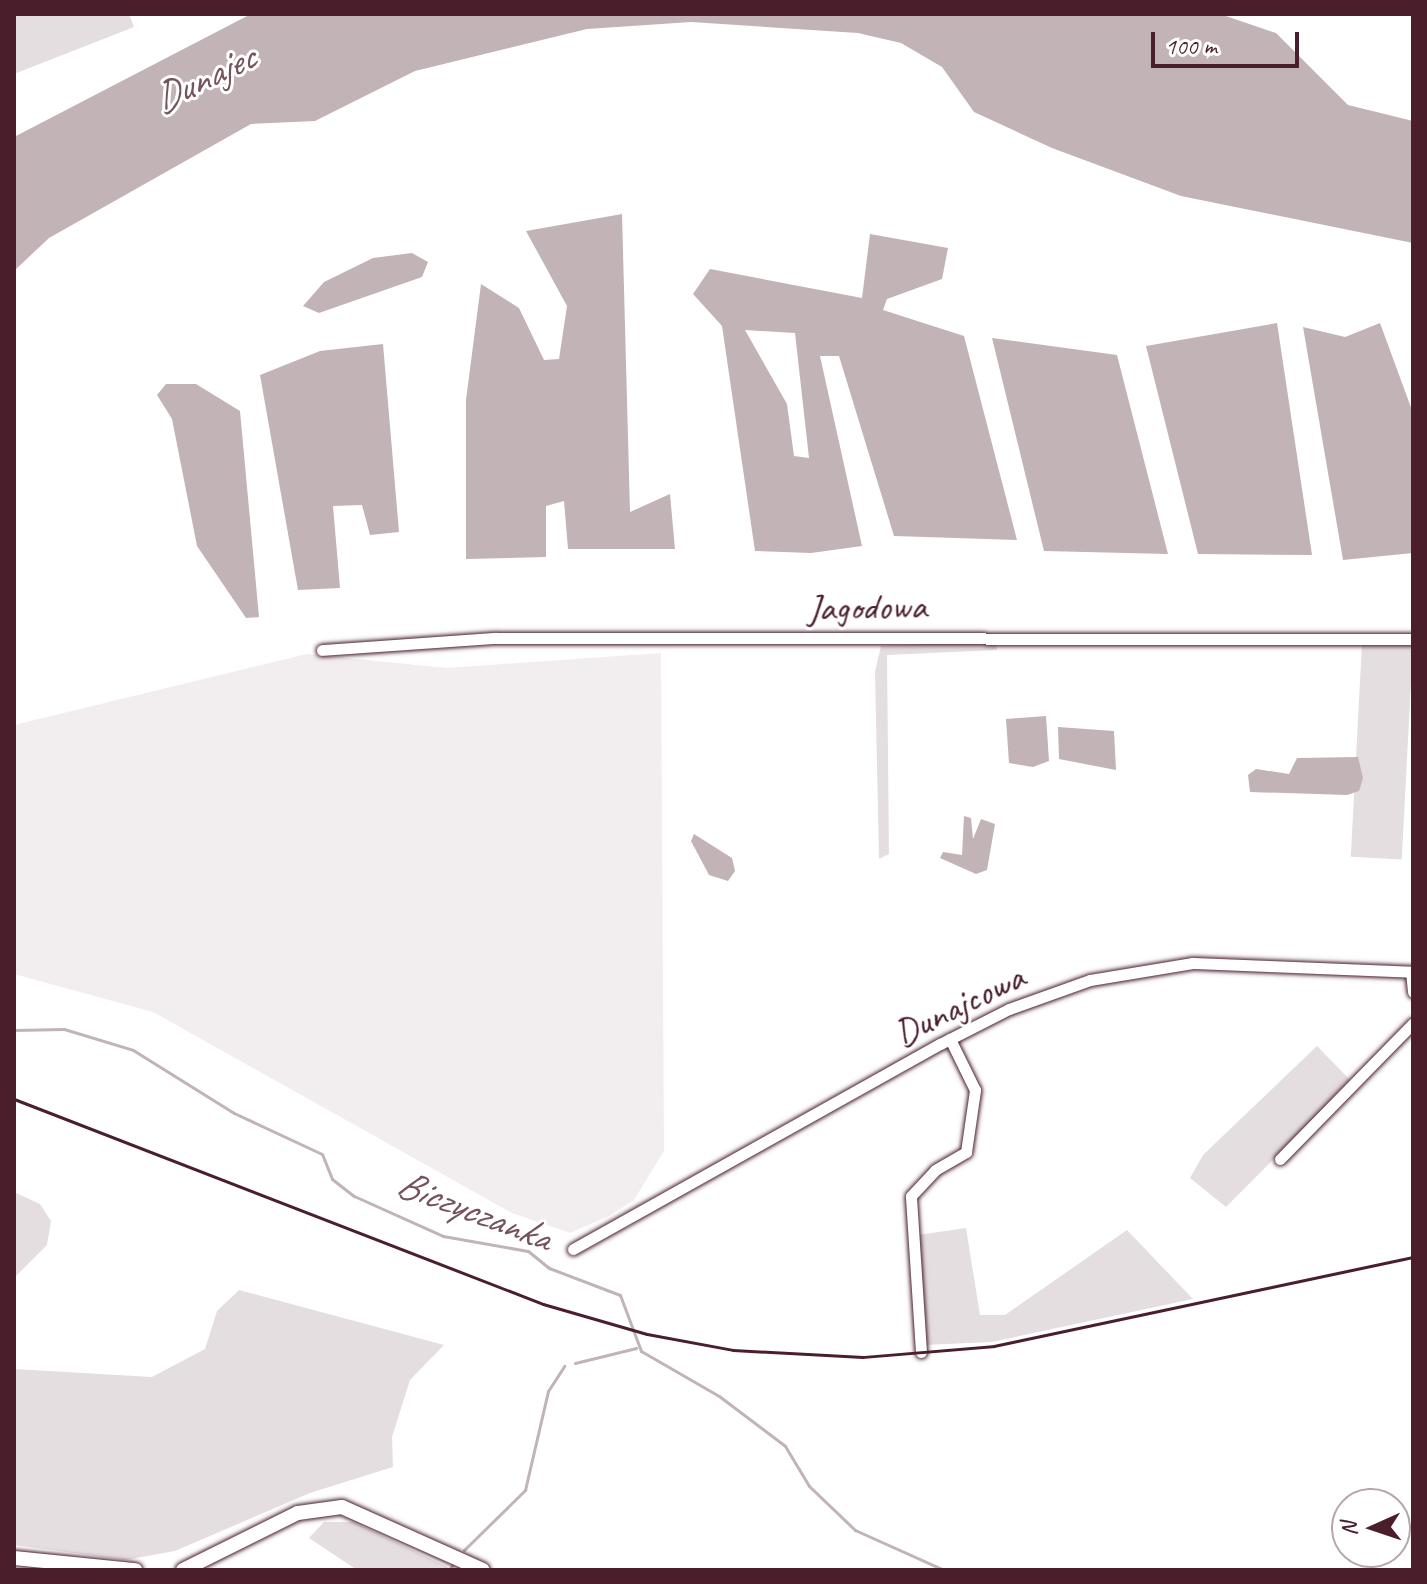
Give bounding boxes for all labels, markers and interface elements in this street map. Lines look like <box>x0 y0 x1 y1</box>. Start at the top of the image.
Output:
scale bar <box>1155 16 1303 66</box>
text: 100 m <box>1165 31 1217 61</box>
water label: Dunajec <box>145 33 263 123</box>
street label: Jagodowa <box>807 583 927 631</box>
street label: Dunajcowa <box>886 954 1032 1056</box>
water label: Biczyczanka <box>390 1159 558 1261</box>
north arrow <box>1331 1488 1411 1568</box>
text: N <box>1335 1522 1363 1537</box>

